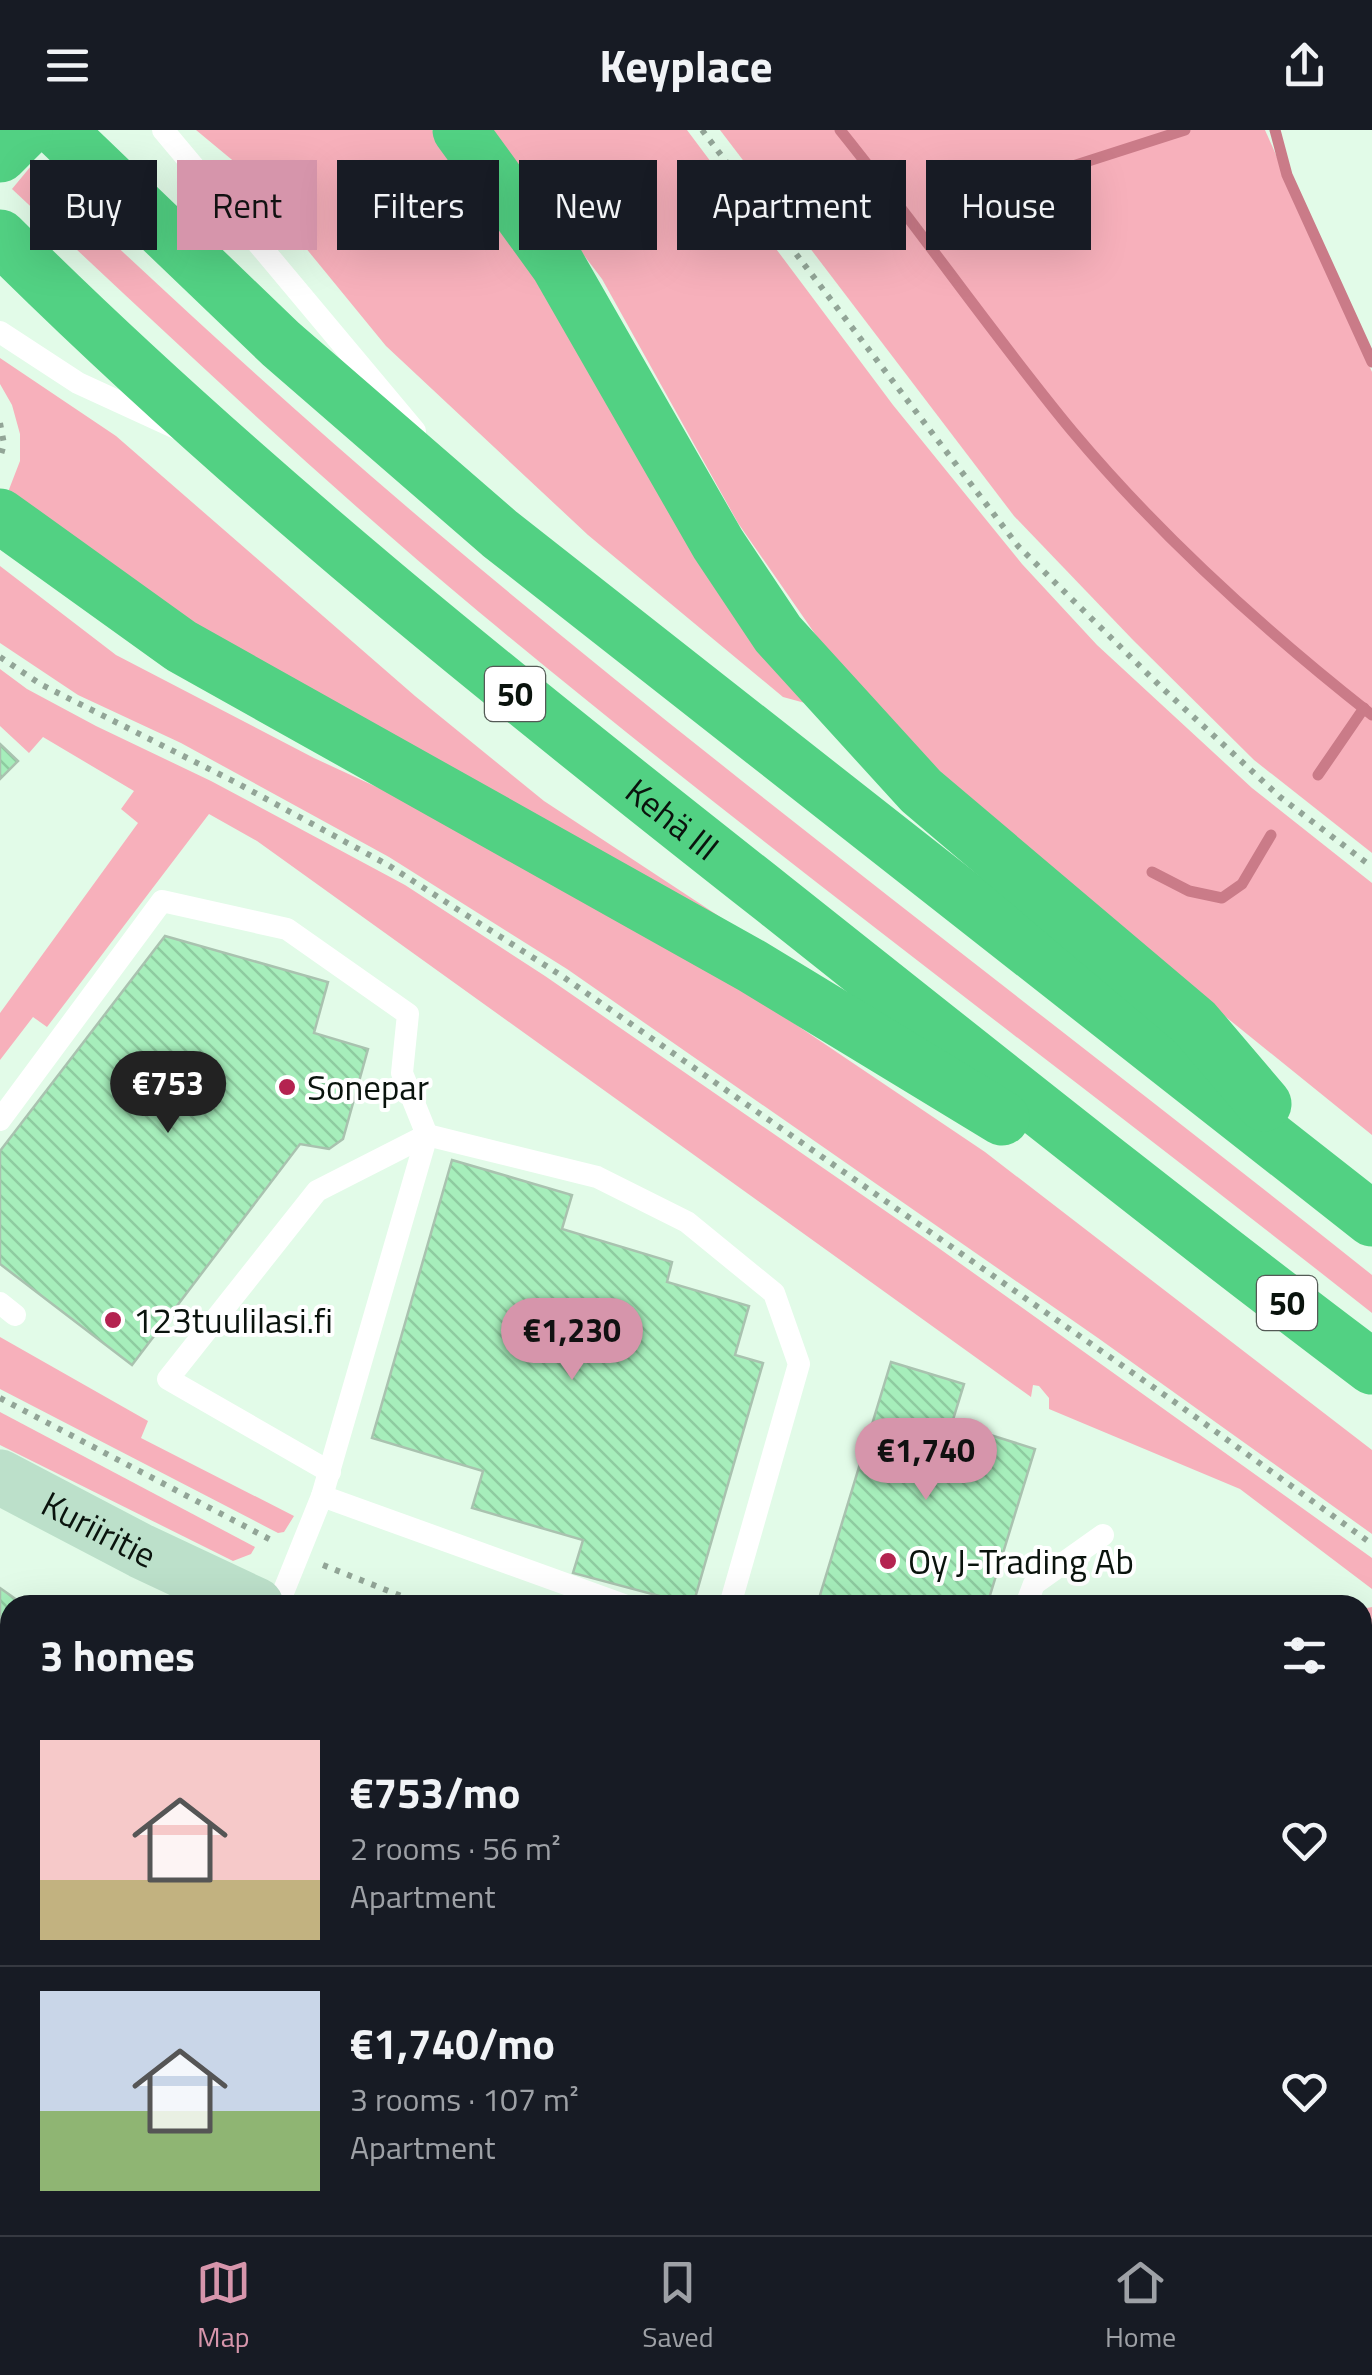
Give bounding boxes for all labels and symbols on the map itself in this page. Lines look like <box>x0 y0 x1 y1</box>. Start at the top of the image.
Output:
road number: 50 <box>485 667 545 721</box>
street label: Kehä III <box>614 765 731 873</box>
pin: €753 <box>109 1051 227 1136</box>
place label: Sonepar <box>307 1060 429 1114</box>
marker: Sonepar <box>276 1076 298 1098</box>
road number: 50 <box>1257 1276 1317 1330</box>
place label: 123tuulilasi.fi <box>133 1293 333 1347</box>
pin: €1,230 <box>491 1298 653 1383</box>
marker: 123tuulilasi.fi <box>102 1309 124 1331</box>
pin: €1,740 <box>845 1418 1007 1503</box>
street label: Kuriiritie <box>32 1477 165 1581</box>
place label: Oy J-Trading Ab <box>908 1534 1134 1588</box>
marker: Oy J-Trading Ab <box>877 1550 899 1572</box>

